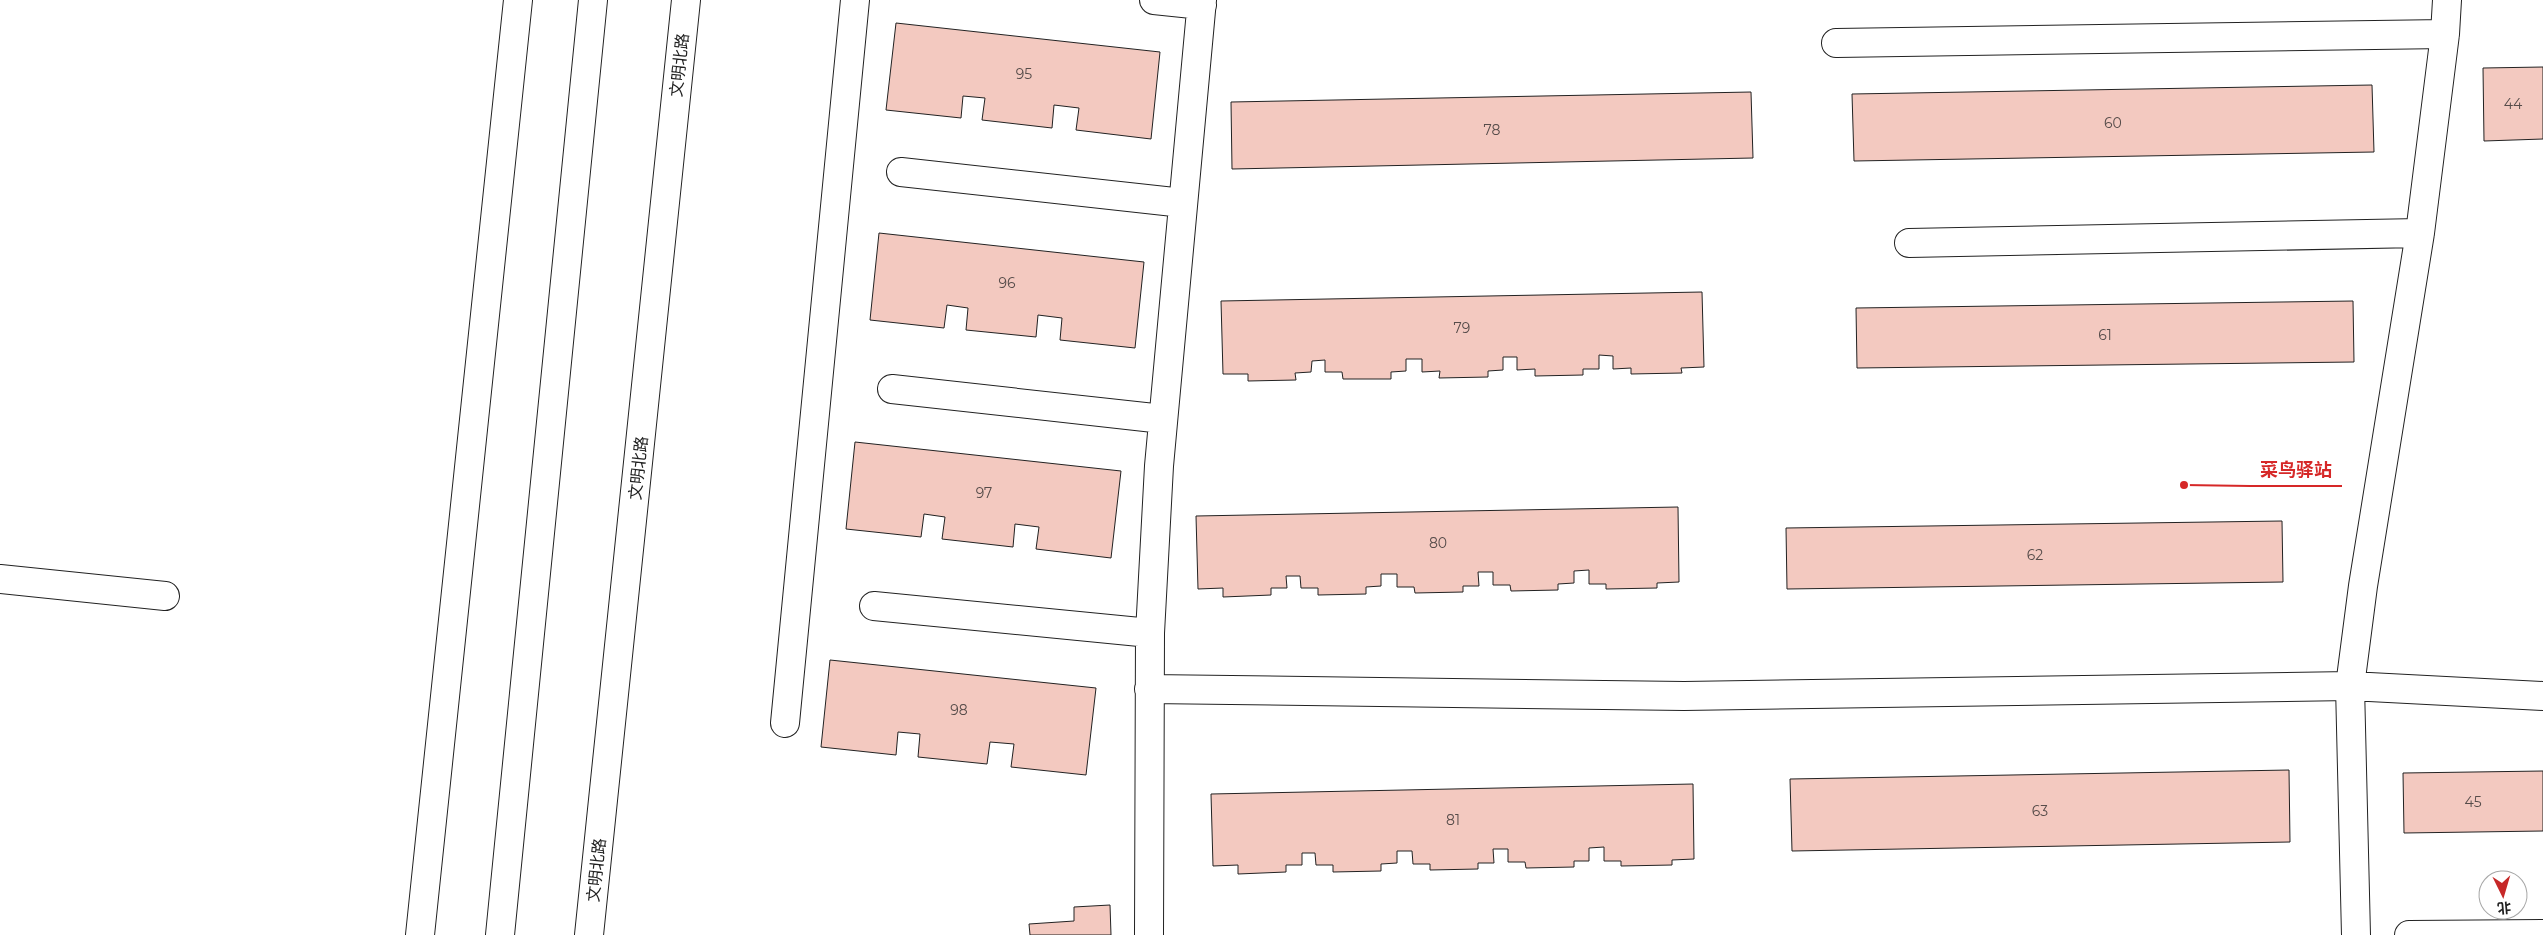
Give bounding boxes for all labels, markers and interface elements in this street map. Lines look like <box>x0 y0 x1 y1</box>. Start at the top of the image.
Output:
street label: 文明北路 <box>667 32 692 98</box>
house number: 95 <box>1016 65 1032 83</box>
house number: 44 <box>2504 95 2523 113</box>
house number: 60 <box>2104 114 2122 132</box>
house number: 78 <box>1484 121 1501 139</box>
house number: 96 <box>998 274 1016 292</box>
house number: 79 <box>1454 319 1470 337</box>
house number: 61 <box>2098 326 2112 344</box>
street label: 文明北路 <box>626 435 651 501</box>
callout: 菜鸟驿站 <box>2250 453 2342 486</box>
text: 菜鸟驿站 <box>2260 459 2332 481</box>
house number: 97 <box>976 484 992 502</box>
house number: 80 <box>1429 534 1447 552</box>
house number: 62 <box>2027 546 2043 564</box>
house number: 98 <box>950 701 968 719</box>
house number: 45 <box>2464 793 2482 811</box>
house number: 63 <box>2032 802 2048 820</box>
house number: 81 <box>1446 811 1460 829</box>
street label: 文明北路 <box>584 837 609 903</box>
north arrow <box>2478 870 2528 920</box>
text: 北 <box>2496 898 2512 918</box>

